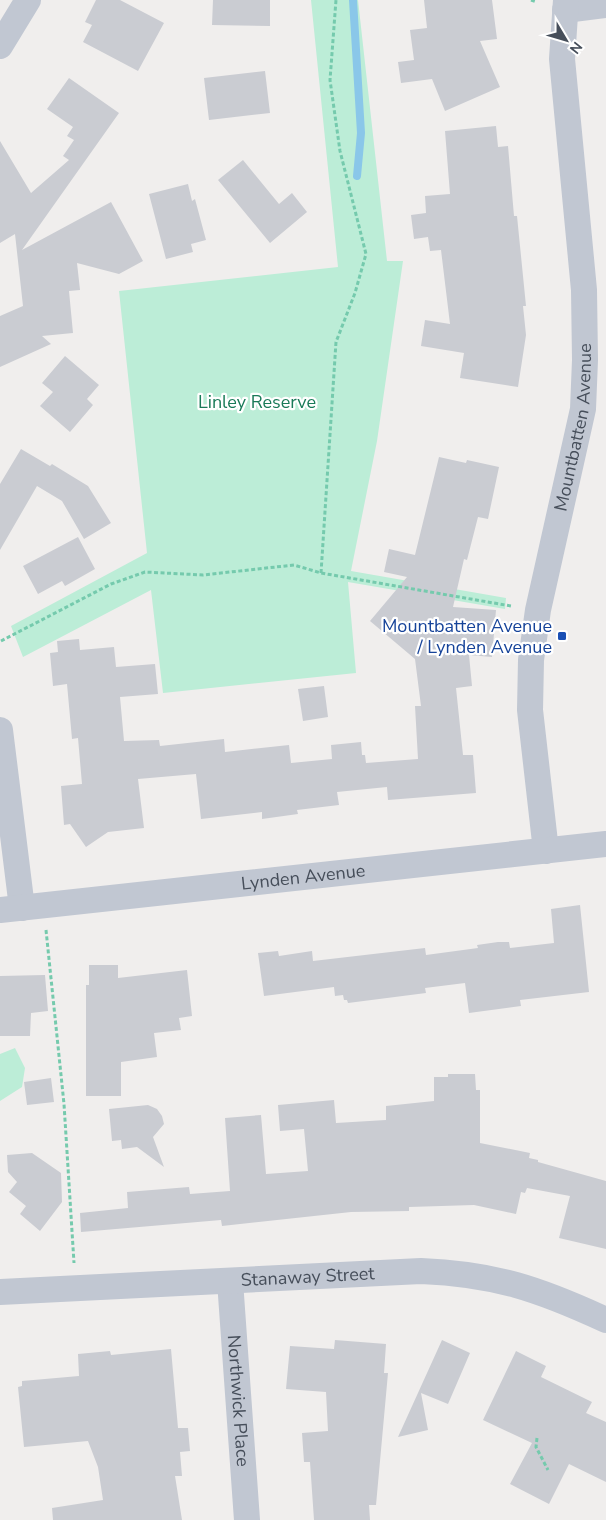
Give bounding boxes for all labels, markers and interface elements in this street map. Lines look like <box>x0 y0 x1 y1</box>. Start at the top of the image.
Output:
north arrow <box>541 15 591 65</box>
text: N <box>565 38 587 58</box>
street label: Mountbatten Avenue <box>548 343 597 514</box>
park label: Linley Reserve <box>198 390 316 414</box>
place label: Mountbatten Avenue / Lynden Avenue <box>382 614 552 659</box>
marker: Mountbatten Avenue / Lynden Avenue <box>556 630 568 642</box>
street label: Lynden Avenue <box>240 858 367 896</box>
street label: Stanaway Street <box>240 1261 376 1292</box>
street label: Northwick Place <box>222 1334 255 1467</box>

